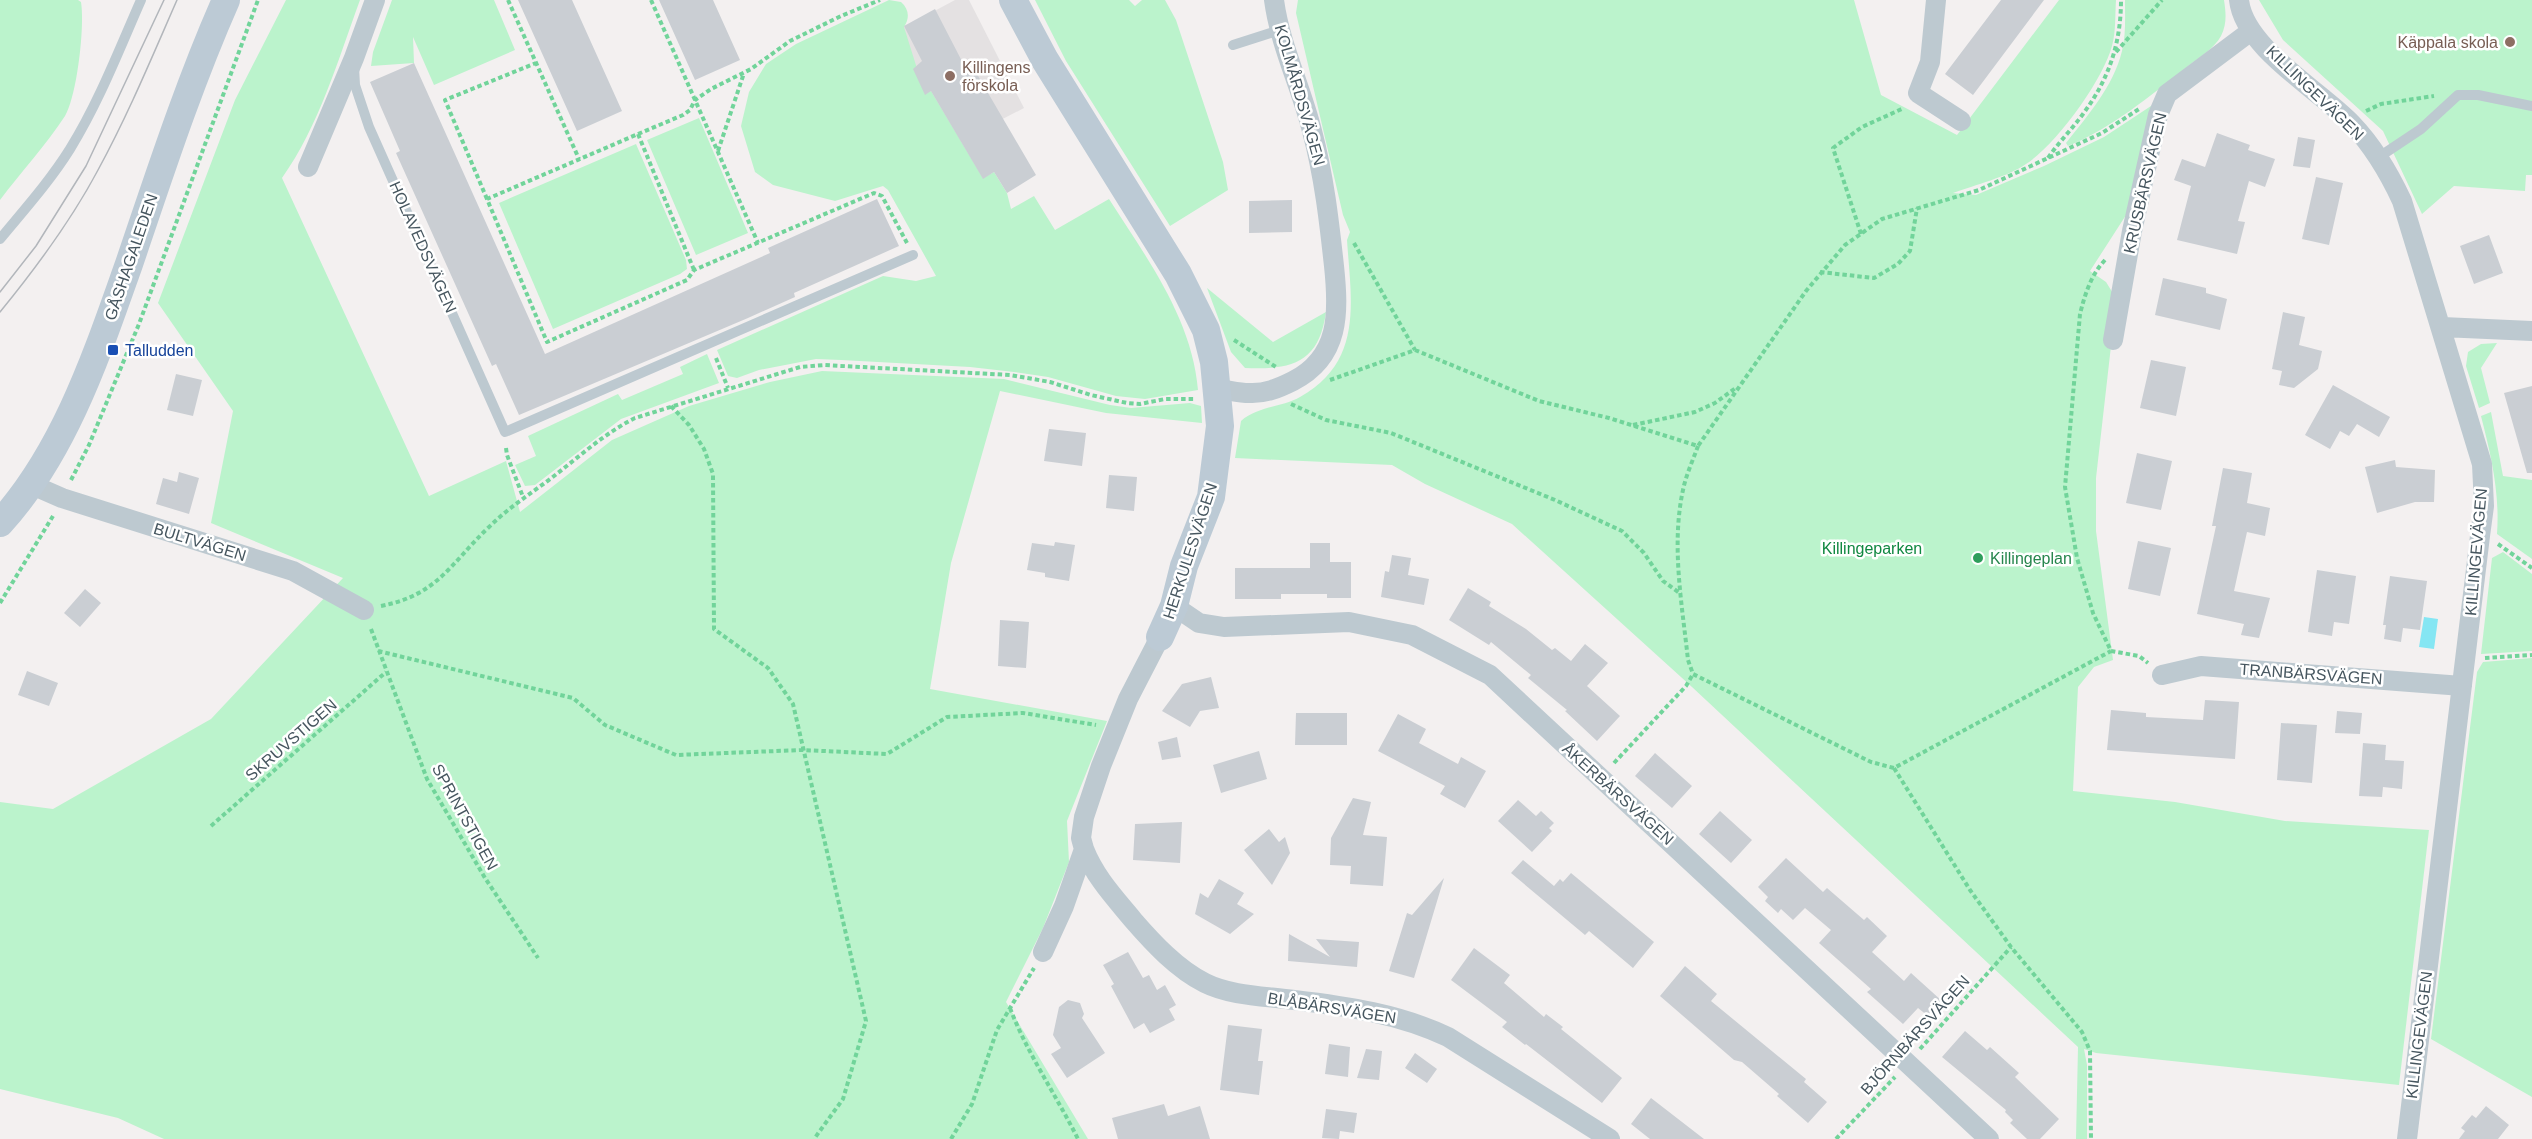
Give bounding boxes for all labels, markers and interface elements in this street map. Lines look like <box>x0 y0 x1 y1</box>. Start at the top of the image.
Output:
street label: KOLMÅRDSVÄGEN <box>1272 22 1329 167</box>
place label: Käppala skola <box>2397 34 2498 51</box>
marker: Käppala skola <box>2503 35 2517 49</box>
street label: KILLINGEVÄGEN <box>2263 42 2367 144</box>
place label: Killingens förskola <box>962 59 1030 94</box>
marker: Killingens förskola <box>943 69 957 83</box>
street label: KRUSBÄRSVÄGEN <box>2121 111 2169 255</box>
street label: HOLAVEDSVÄGEN <box>386 179 460 315</box>
street label: GÅSHAGALEDEN <box>100 191 161 322</box>
place label: Talludden <box>125 342 194 359</box>
marker: Talludden <box>106 343 120 357</box>
street label: HERKULESVÄGEN <box>1160 481 1220 621</box>
street label: KILLINGEVÄGEN <box>2462 487 2490 617</box>
street label: BULTVÄGEN <box>152 520 248 564</box>
park label: Killingeparken <box>1822 540 1922 557</box>
place label: Killingeplan <box>1990 550 2072 567</box>
marker: Killingeplan <box>1971 551 1985 565</box>
street label: TRANBÄRSVÄGEN <box>2239 661 2383 687</box>
street label: SKRUVSTIGEN <box>242 696 340 784</box>
street label: ÅKERBÄRSVÄGEN <box>1559 739 1678 848</box>
street label: SPRINTSTIGEN <box>429 761 501 873</box>
street label: KILLINGEVÄGEN <box>2403 970 2435 1100</box>
street label: BJÖRNBÄRSVÄGEN <box>1857 972 1973 1098</box>
street label: BLÅBÄRSVÄGEN <box>1267 988 1398 1027</box>

